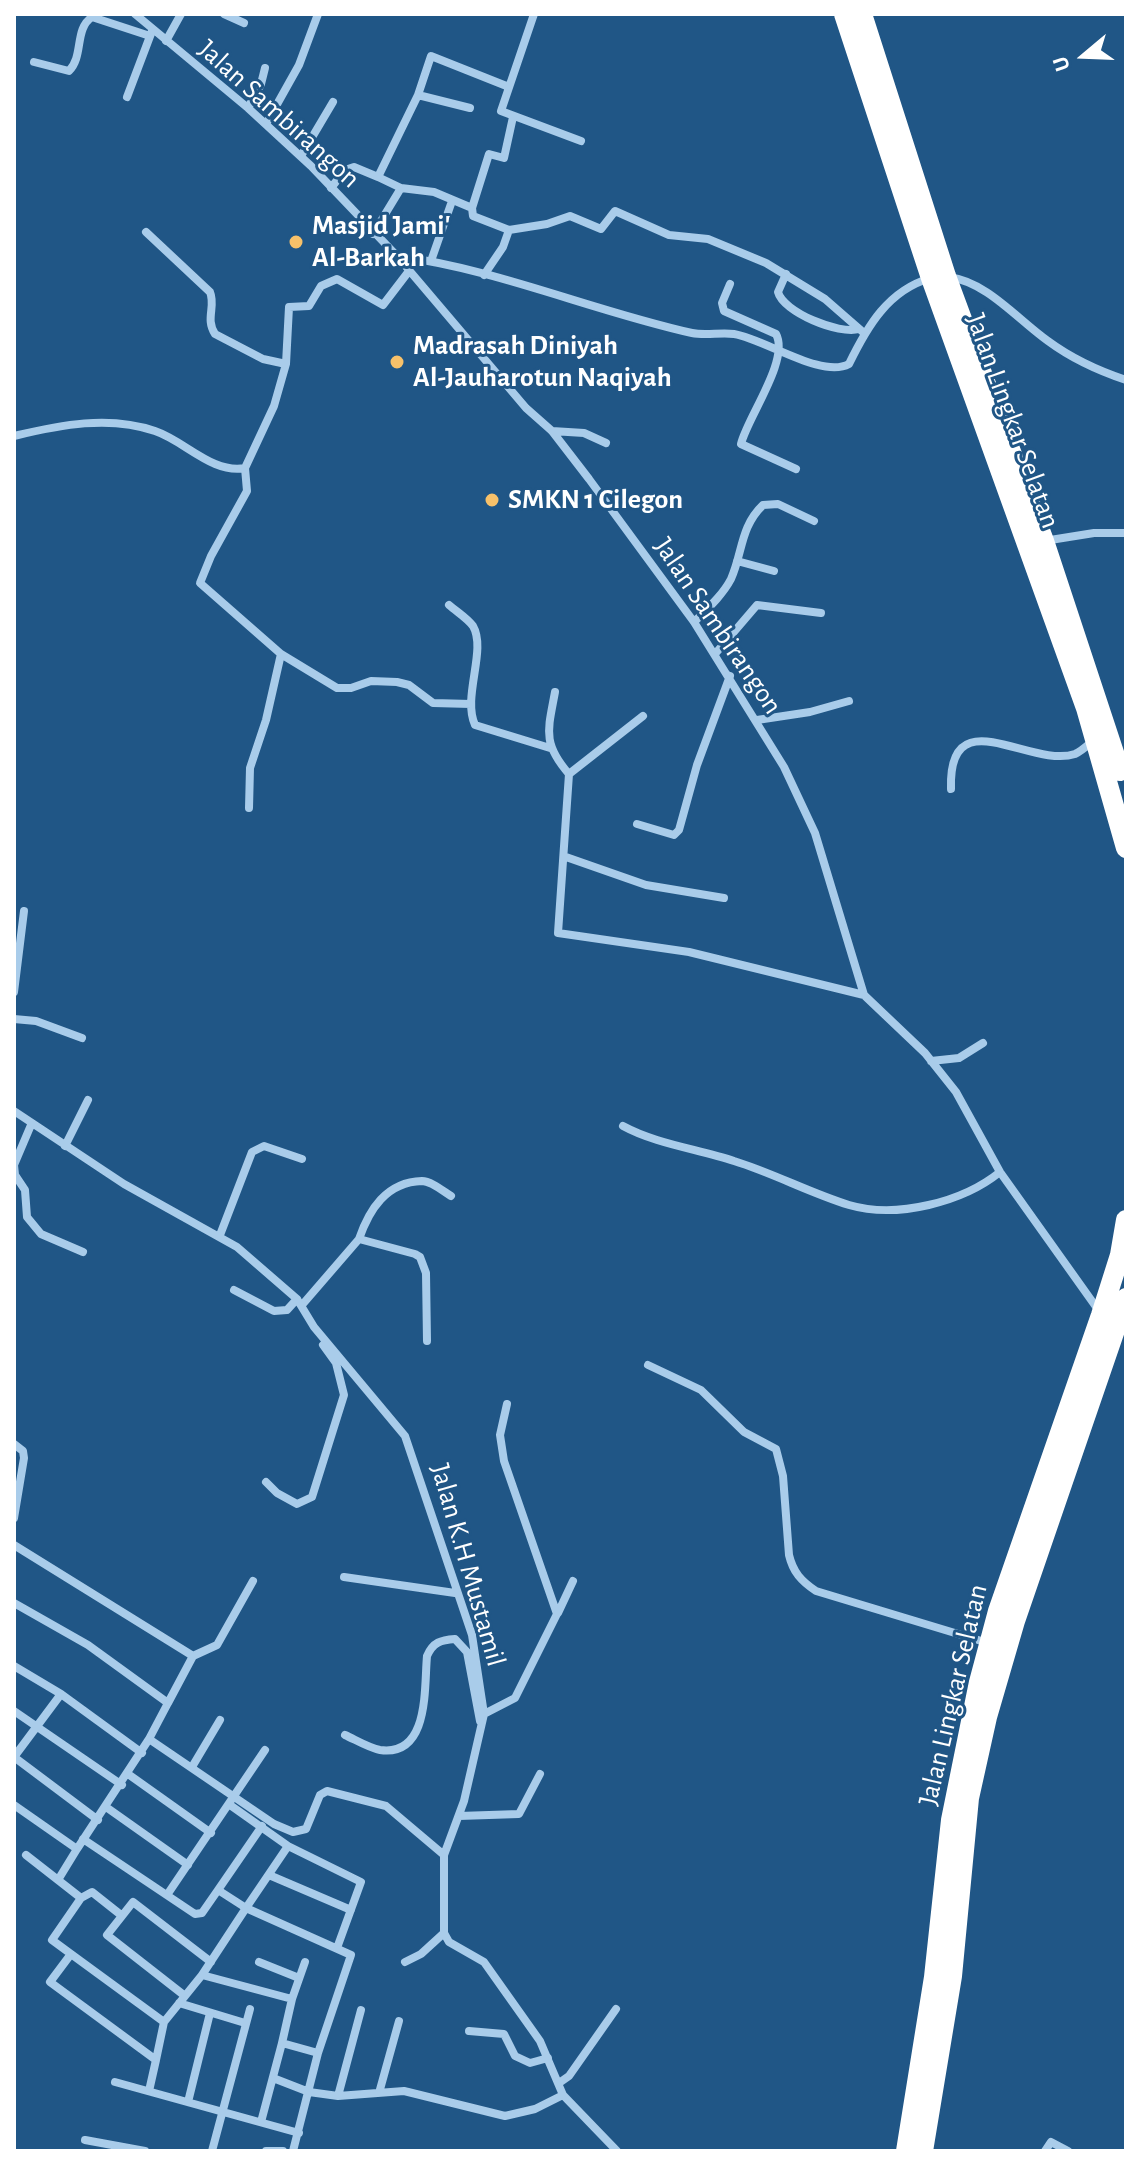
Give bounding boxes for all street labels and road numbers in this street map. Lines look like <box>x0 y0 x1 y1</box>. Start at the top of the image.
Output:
street label: Jalan Sambirangon <box>191 33 367 195</box>
street label: Jalan Lingkar Selatan <box>959 309 1067 533</box>
street label: Jalan Sambirangon <box>646 531 790 721</box>
street label: Jalan K.H Mustamil <box>423 1460 513 1670</box>
street label: Jalan Lingkar Selatan <box>911 1581 995 1809</box>

